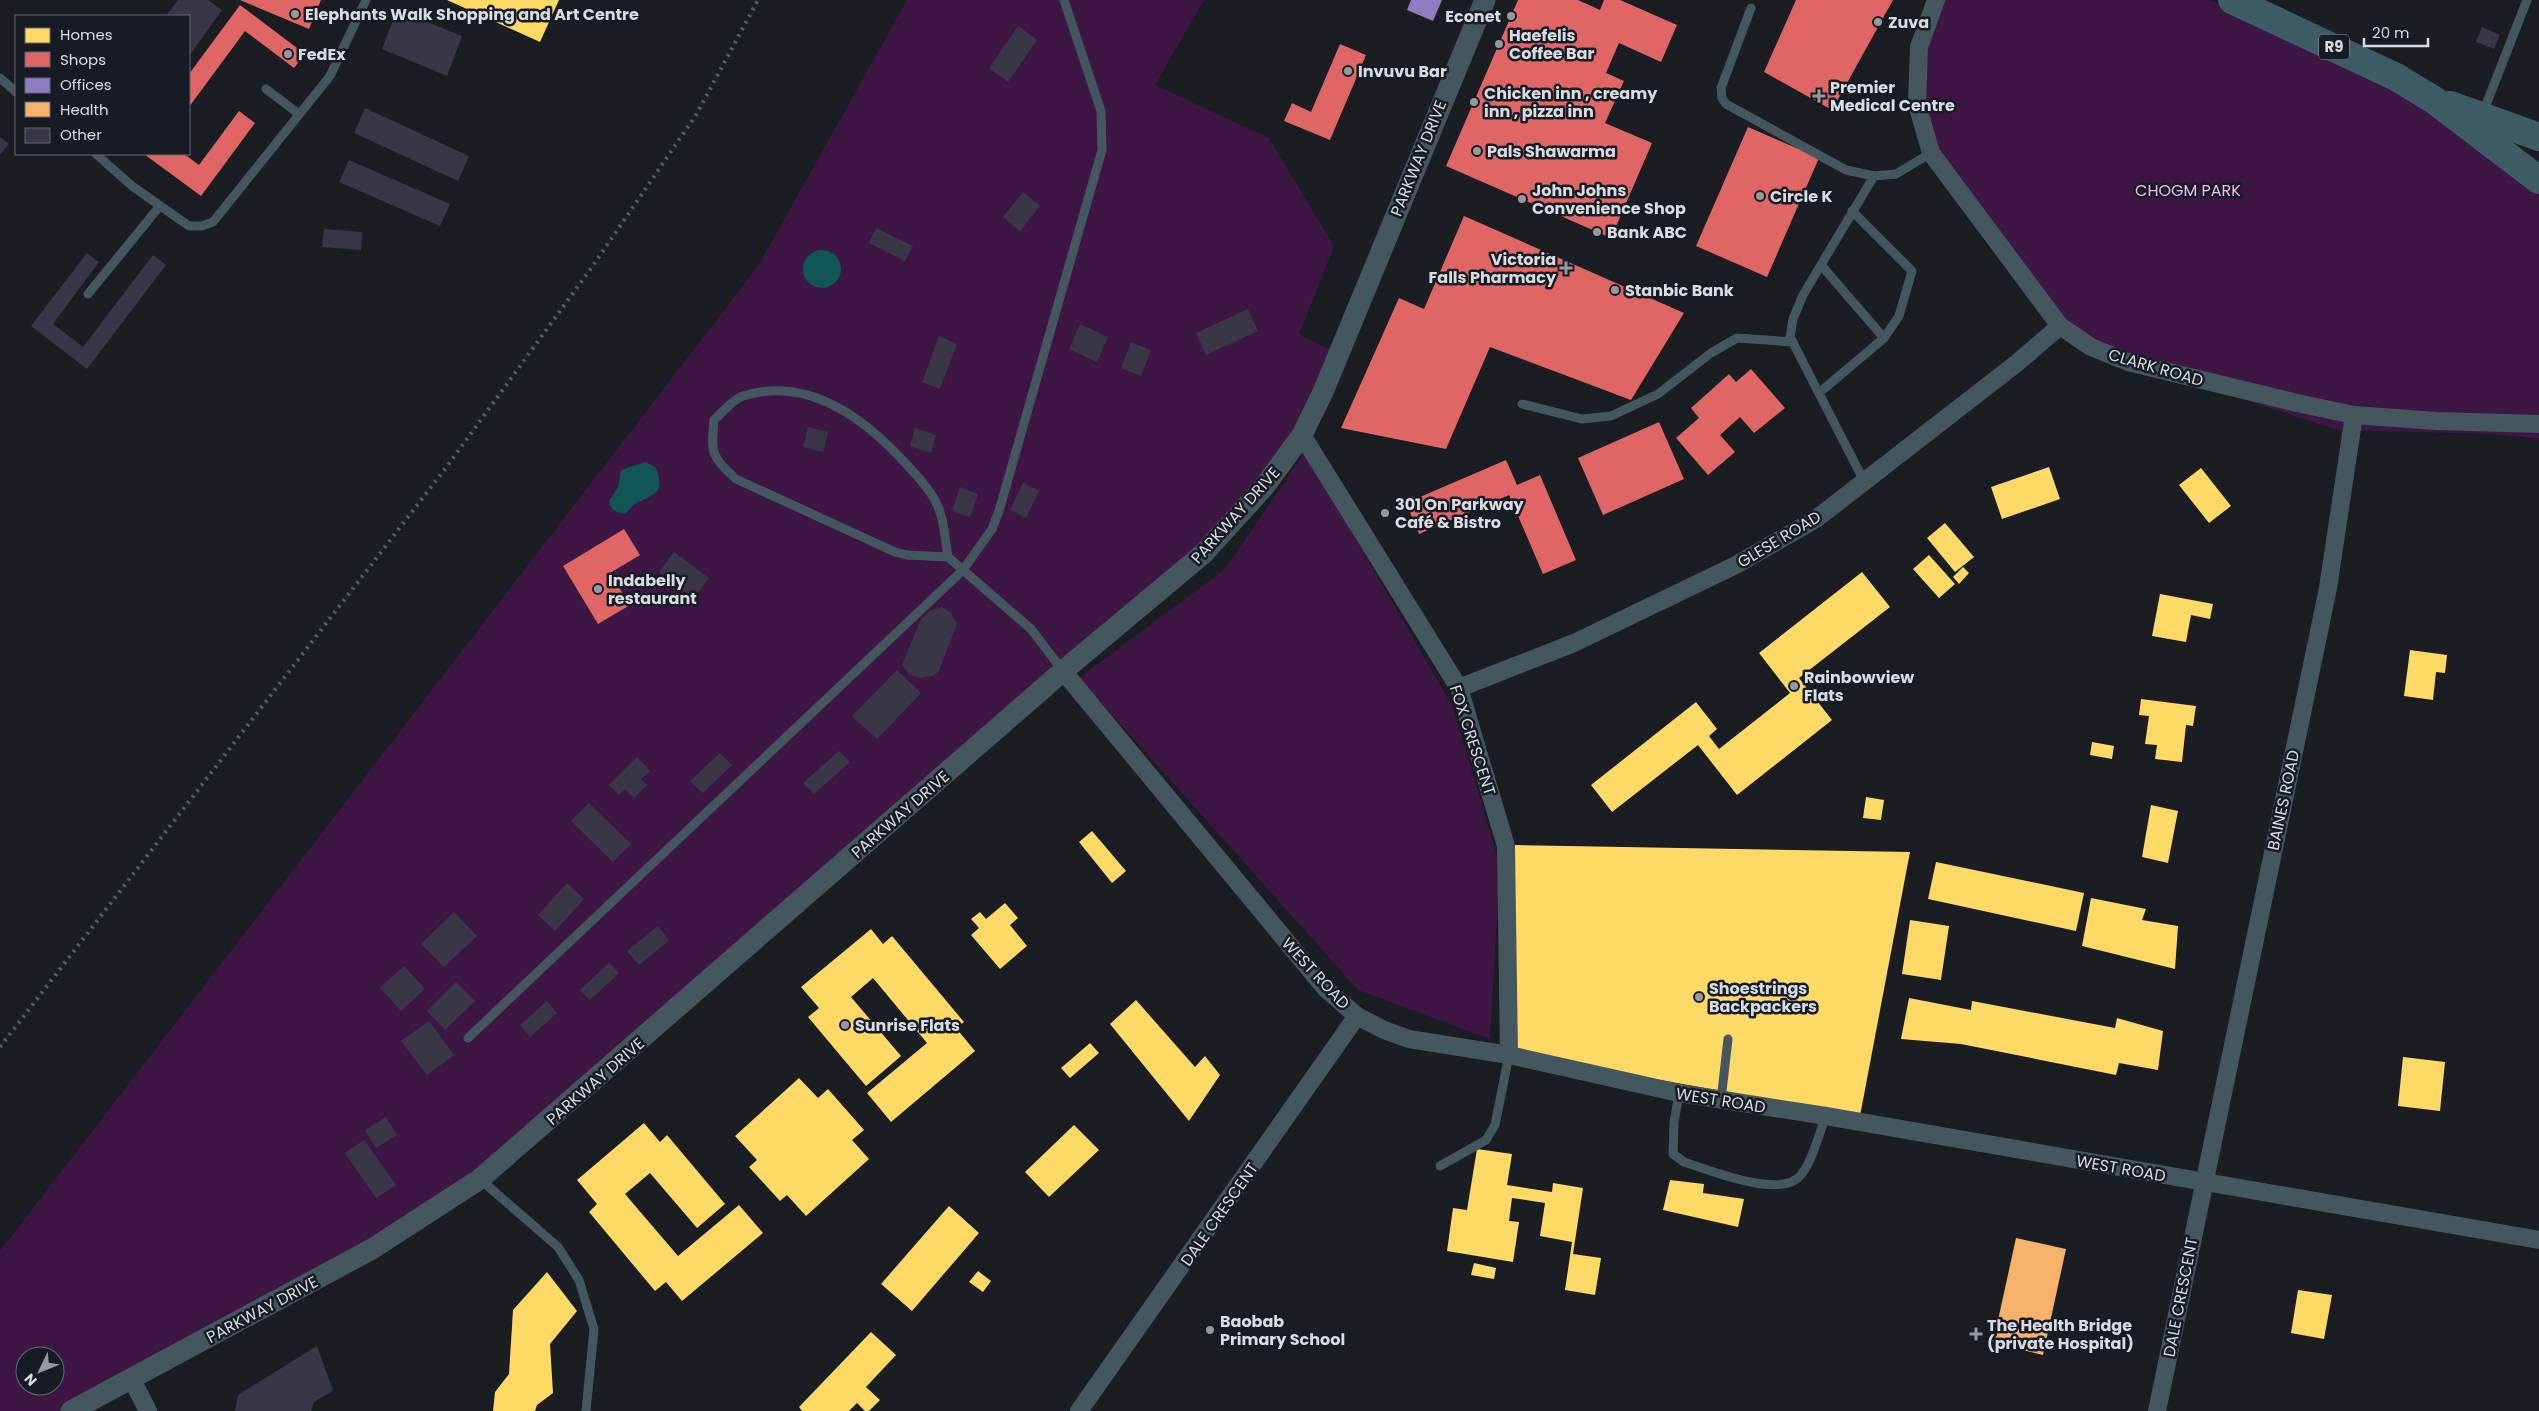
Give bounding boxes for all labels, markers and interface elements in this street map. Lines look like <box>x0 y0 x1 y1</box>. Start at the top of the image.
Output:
place label: Elephants Walk Shopping and Art Centre <box>305 3 639 26</box>
place label: Econet <box>1445 5 1501 28</box>
marker: Elephants Walk Shopping and Art Centre <box>289 8 301 20</box>
marker: Econet <box>1505 10 1517 22</box>
place label: Zuva <box>1888 11 1929 34</box>
legend <box>15 15 190 155</box>
scale bar <box>2364 15 2428 47</box>
marker: Zuva <box>1872 16 1884 28</box>
text: 20 m <box>2372 22 2410 43</box>
text: Homes <box>60 24 113 45</box>
place label: Haefelis Coffee Bar <box>1509 24 1594 65</box>
road number: R9 <box>2319 34 2349 60</box>
marker: Haefelis Coffee Bar <box>1493 38 1505 50</box>
place label: FedEx <box>298 43 346 66</box>
marker: FedEx <box>282 48 294 60</box>
text: Shops <box>60 49 106 70</box>
place label: Invuvu Bar <box>1358 60 1447 83</box>
marker: Invuvu Bar <box>1342 65 1354 77</box>
text: Offices <box>60 74 112 95</box>
place label: Premier Medical Centre <box>1830 76 1955 117</box>
place label: Chicken inn , creamy inn , pizza inn <box>1484 82 1658 123</box>
marker: Premier Medical Centre <box>1812 89 1826 103</box>
marker: Chicken inn , creamy inn , pizza inn <box>1468 96 1480 108</box>
street label: PARKWAY DRIVE <box>1385 97 1452 220</box>
text: Health <box>60 99 109 120</box>
text: Other <box>60 124 102 145</box>
place label: Pals Shawarma <box>1487 140 1616 163</box>
marker: Pals Shawarma <box>1471 145 1483 157</box>
place label: John Johns Convenience Shop <box>1532 179 1686 220</box>
park label: CHOGM PARK <box>2135 179 2241 202</box>
place label: Circle K <box>1770 185 1833 208</box>
marker: Circle K <box>1754 190 1766 202</box>
marker: John Johns Convenience Shop <box>1516 193 1528 205</box>
place label: Bank ABC <box>1607 221 1687 244</box>
marker: Bank ABC <box>1591 226 1603 238</box>
place label: Victoria Falls Pharmacy <box>1429 248 1557 289</box>
marker: Victoria Falls Pharmacy <box>1560 262 1572 274</box>
place label: Stanbic Bank <box>1625 279 1734 302</box>
marker: Stanbic Bank <box>1609 284 1621 296</box>
street label: CLARK ROAD <box>2106 343 2206 392</box>
street label: PARKWAY DRIVE <box>1186 462 1285 569</box>
place label: 301 On Parkway Café & Bistro <box>1395 493 1525 534</box>
street label: GLESE ROAD <box>1733 505 1825 573</box>
marker: 301 On Parkway Café & Bistro <box>1379 507 1391 519</box>
place label: Indabelly restaurant <box>608 569 697 610</box>
marker: Indabelly restaurant <box>592 583 604 595</box>
place label: Rainbowview Flats <box>1804 666 1914 707</box>
marker: Rainbowview Flats <box>1788 680 1800 692</box>
street label: FOX CRESCENT <box>1444 682 1501 799</box>
street label: BAINES ROAD <box>2262 748 2305 852</box>
street label: PARKWAY DRIVE <box>846 765 954 864</box>
street label: WEST ROAD <box>1276 932 1355 1014</box>
place label: Shoestrings Backpackers <box>1709 977 1817 1018</box>
marker: Shoestrings Backpackers <box>1693 991 1705 1003</box>
place label: Sunrise Flats <box>855 1014 960 1037</box>
marker: Sunrise Flats <box>839 1019 851 1031</box>
street label: PARKWAY DRIVE <box>541 1032 649 1131</box>
street label: WEST ROAD <box>1674 1082 1767 1119</box>
street label: WEST ROAD <box>2074 1149 2167 1188</box>
street label: DALE CRESCENT <box>1175 1158 1264 1271</box>
street label: DALE CRESCENT <box>2158 1235 2203 1359</box>
street label: PARKWAY DRIVE <box>202 1270 322 1349</box>
place label: Baobab Primary School <box>1220 1310 1345 1351</box>
place label: The Health Bridge (private Hospital) <box>1987 1314 2134 1355</box>
marker: Baobab Primary School <box>1204 1324 1216 1336</box>
marker: The Health Bridge (private Hospital) <box>1969 1327 1983 1341</box>
north arrow <box>15 1346 65 1396</box>
text: N <box>20 1369 41 1391</box>

